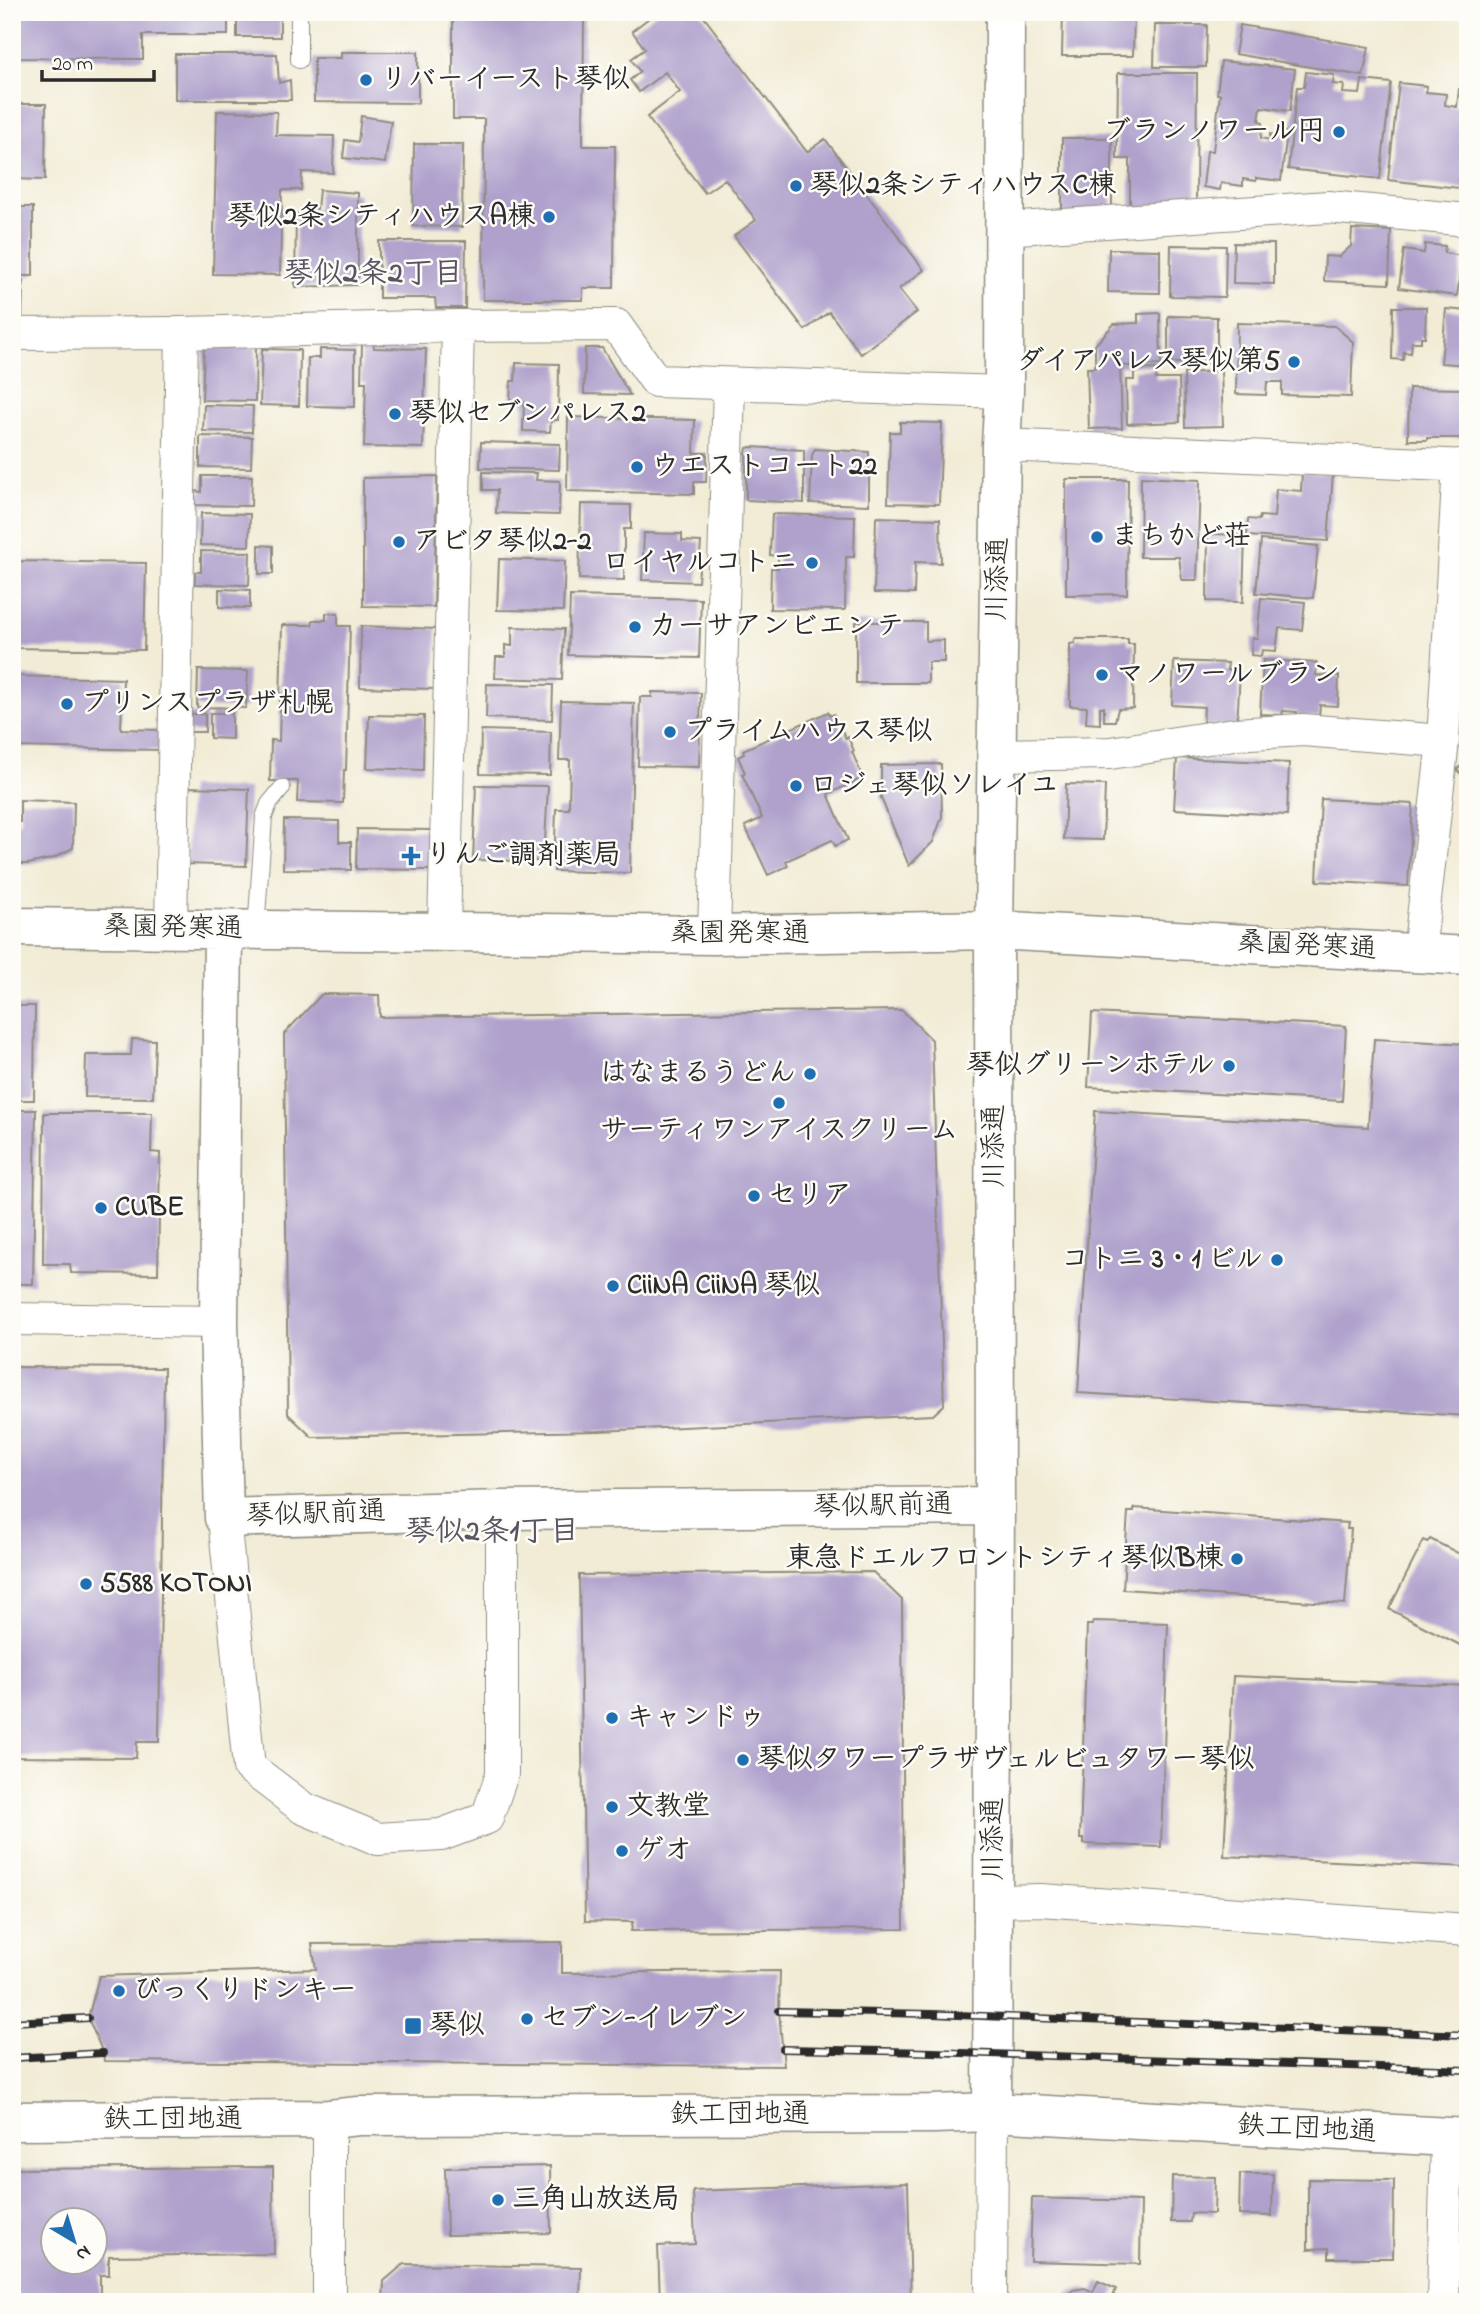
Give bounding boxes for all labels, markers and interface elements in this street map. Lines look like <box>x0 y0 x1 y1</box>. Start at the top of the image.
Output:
scale bar <box>42 38 154 82</box>
text: 20 m <box>52 50 93 80</box>
place label: リバーイースト琴似 <box>380 60 630 101</box>
marker: リバーイースト琴似 <box>358 72 374 88</box>
place label: ブランノワール円 <box>1103 112 1325 153</box>
marker: ブランノワール円 <box>1331 124 1347 140</box>
place label: 琴似2条シティハウスC棟 <box>810 166 1116 207</box>
marker: 琴似2条シティハウスC棟 <box>788 178 804 194</box>
place label: 琴似2条シティハウスA棟 <box>227 197 535 238</box>
marker: 琴似2条シティハウスA棟 <box>541 209 557 225</box>
district label: 琴似2条2丁目 <box>283 253 463 297</box>
place label: ダイアパレス琴似第5 <box>1016 342 1280 383</box>
marker: ダイアパレス琴似第5 <box>1286 354 1302 370</box>
place label: 琴似セブンパレス2 <box>409 394 646 435</box>
marker: 琴似セブンパレス2 <box>387 406 403 422</box>
place label: ウエストコート22 <box>651 447 877 488</box>
marker: ウエストコート22 <box>629 459 645 475</box>
place label: まちかど荘 <box>1111 517 1251 558</box>
place label: アビタ琴似2-2 <box>413 522 591 563</box>
marker: まちかど荘 <box>1089 529 1105 545</box>
marker: アビタ琴似2-2 <box>391 534 407 550</box>
street label: 川添通 <box>978 537 1020 621</box>
place label: ロイヤルコトニ <box>603 543 798 584</box>
marker: ロイヤルコトニ <box>804 555 820 571</box>
place label: カーサアンビエンテ <box>649 607 904 648</box>
marker: カーサアンビエンテ <box>627 619 643 635</box>
place label: マノワールブラン <box>1116 655 1340 696</box>
marker: マノワールブラン <box>1094 667 1110 683</box>
place label: プリンスプラザ札幌 <box>81 684 333 725</box>
marker: プリンスプラザ札幌 <box>59 696 75 712</box>
place label: プライムハウス琴似 <box>684 712 933 753</box>
marker: プライムハウス琴似 <box>662 724 678 740</box>
place label: ロジェ琴似ソレイユ <box>810 766 1059 807</box>
marker: ロジェ琴似ソレイユ <box>788 778 804 794</box>
place label: りんご調剤薬局 <box>425 836 621 877</box>
marker: りんご調剤薬局 <box>403 848 419 864</box>
street label: 桑園発寒通 <box>103 907 243 951</box>
street label: 桑園発寒通 <box>670 914 810 955</box>
street label: 桑園発寒通 <box>1236 923 1378 971</box>
place label: 琴似グリーンホテル <box>966 1046 1215 1087</box>
place label: はなまるうどん <box>599 1054 796 1095</box>
marker: 琴似グリーンホテル <box>1221 1058 1237 1074</box>
marker: はなまるうどん <box>802 1066 818 1082</box>
marker: サーティワンアイスクリーム <box>771 1095 787 1111</box>
street label: 川添通 <box>975 1104 1016 1188</box>
place label: サーティワンアイスクリーム <box>600 1111 958 1152</box>
place label: セリア <box>768 1176 852 1217</box>
place label: CUBE <box>115 1188 184 1229</box>
marker: セリア <box>746 1188 762 1204</box>
marker: CUBE <box>93 1200 109 1216</box>
place label: コトニ 3・1 ビル <box>1061 1240 1263 1281</box>
marker: コトニ 3・1 ビル <box>1269 1252 1285 1268</box>
place label: CiiNA CiiNA 琴似 <box>627 1266 820 1307</box>
marker: CiiNA CiiNA 琴似 <box>605 1278 621 1294</box>
street label: 琴似駅前通 <box>813 1485 953 1529</box>
street label: 琴似駅前通 <box>245 1492 387 1538</box>
district label: 琴似2条1丁目 <box>405 1511 579 1555</box>
place label: 東急ドエルフロントシティ琴似B棟 <box>786 1539 1223 1580</box>
marker: 東急ドエルフロントシティ琴似B棟 <box>1229 1551 1245 1567</box>
place label: 5588 KOTONI <box>100 1564 252 1605</box>
marker: 5588 KOTONI <box>78 1576 94 1592</box>
place label: キャンドゥ <box>626 1698 766 1739</box>
marker: キャンドゥ <box>604 1710 620 1726</box>
place label: 琴似タワープラザヴェルビュタワー琴似 <box>757 1740 1255 1781</box>
marker: 琴似タワープラザヴェルビュタワー琴似 <box>735 1752 751 1768</box>
place label: 文教堂 <box>626 1787 710 1828</box>
street label: 川添通 <box>974 1797 1015 1881</box>
marker: 文教堂 <box>604 1799 620 1815</box>
place label: ゲオ <box>636 1831 692 1872</box>
marker: ゲオ <box>614 1843 630 1859</box>
place label: びっくりドンキー <box>133 1971 357 2012</box>
marker: びっくりドンキー <box>111 1983 127 1999</box>
place label: セブン-イレブン <box>541 1999 748 2040</box>
place label: 琴似 <box>429 2006 485 2047</box>
marker: セブン-イレブン <box>519 2011 535 2027</box>
marker: 琴似 <box>403 2016 423 2036</box>
street label: 鉄工団地通 <box>670 2095 810 2136</box>
street label: 鉄工団地通 <box>103 2100 243 2141</box>
street label: 鉄工団地通 <box>1236 2106 1378 2154</box>
place label: 三角山放送局 <box>512 2180 680 2221</box>
marker: 三角山放送局 <box>490 2192 506 2208</box>
north arrow <box>38 2206 108 2276</box>
text: N <box>69 2238 96 2267</box>

